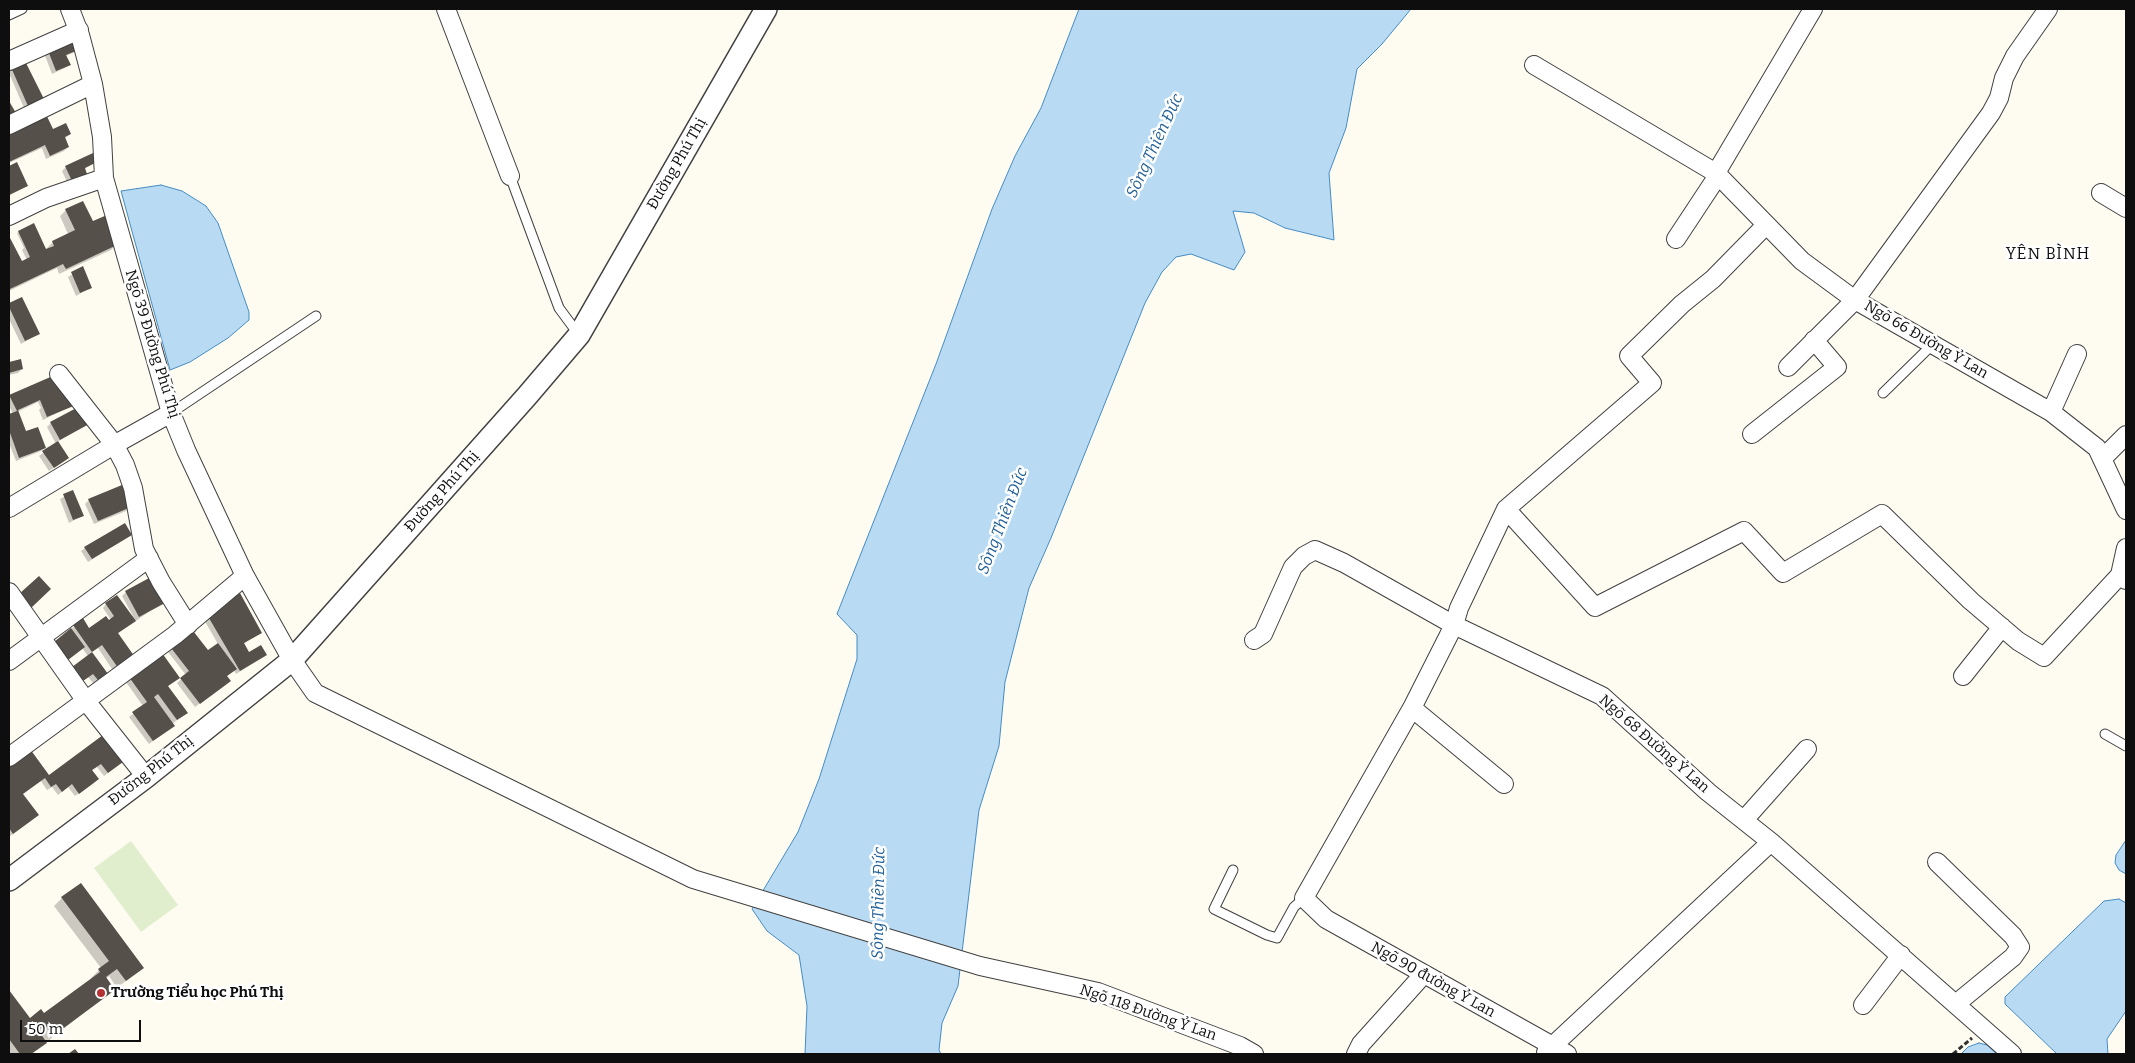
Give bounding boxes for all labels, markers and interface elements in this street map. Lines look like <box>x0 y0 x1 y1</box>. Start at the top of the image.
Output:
water label: Sông Thiên Đức <box>1123 91 1187 201</box>
street label: Đường Phú Thị <box>644 115 710 213</box>
district label: YÊN BÌNH <box>2005 245 2091 265</box>
street label: Ngõ 39 Đường Phú Thị <box>121 268 183 420</box>
street label: Ngõ 66 Đường Ỷ Lan <box>1861 297 1991 383</box>
street label: Đường Phú Thị <box>401 448 483 536</box>
water label: Sông Thiên Đức <box>974 465 1032 577</box>
street label: Ngõ 68 Đường Ỷ Lan <box>1595 691 1713 797</box>
street label: Đường Phú Thị <box>105 732 197 810</box>
water label: Sông Thiên Đức <box>868 847 890 959</box>
street label: Ngõ 90 đường Ỷ Lan <box>1368 938 1498 1022</box>
street label: Ngõ 118 Đường Ỷ Lan <box>1077 981 1219 1045</box>
place label: Trường Tiểu học Phú Thị <box>111 984 283 1002</box>
marker: Trường Tiểu học Phú Thị <box>95 987 107 999</box>
scale bar <box>22 1010 144 1042</box>
text: 50 m <box>28 1020 63 1038</box>

